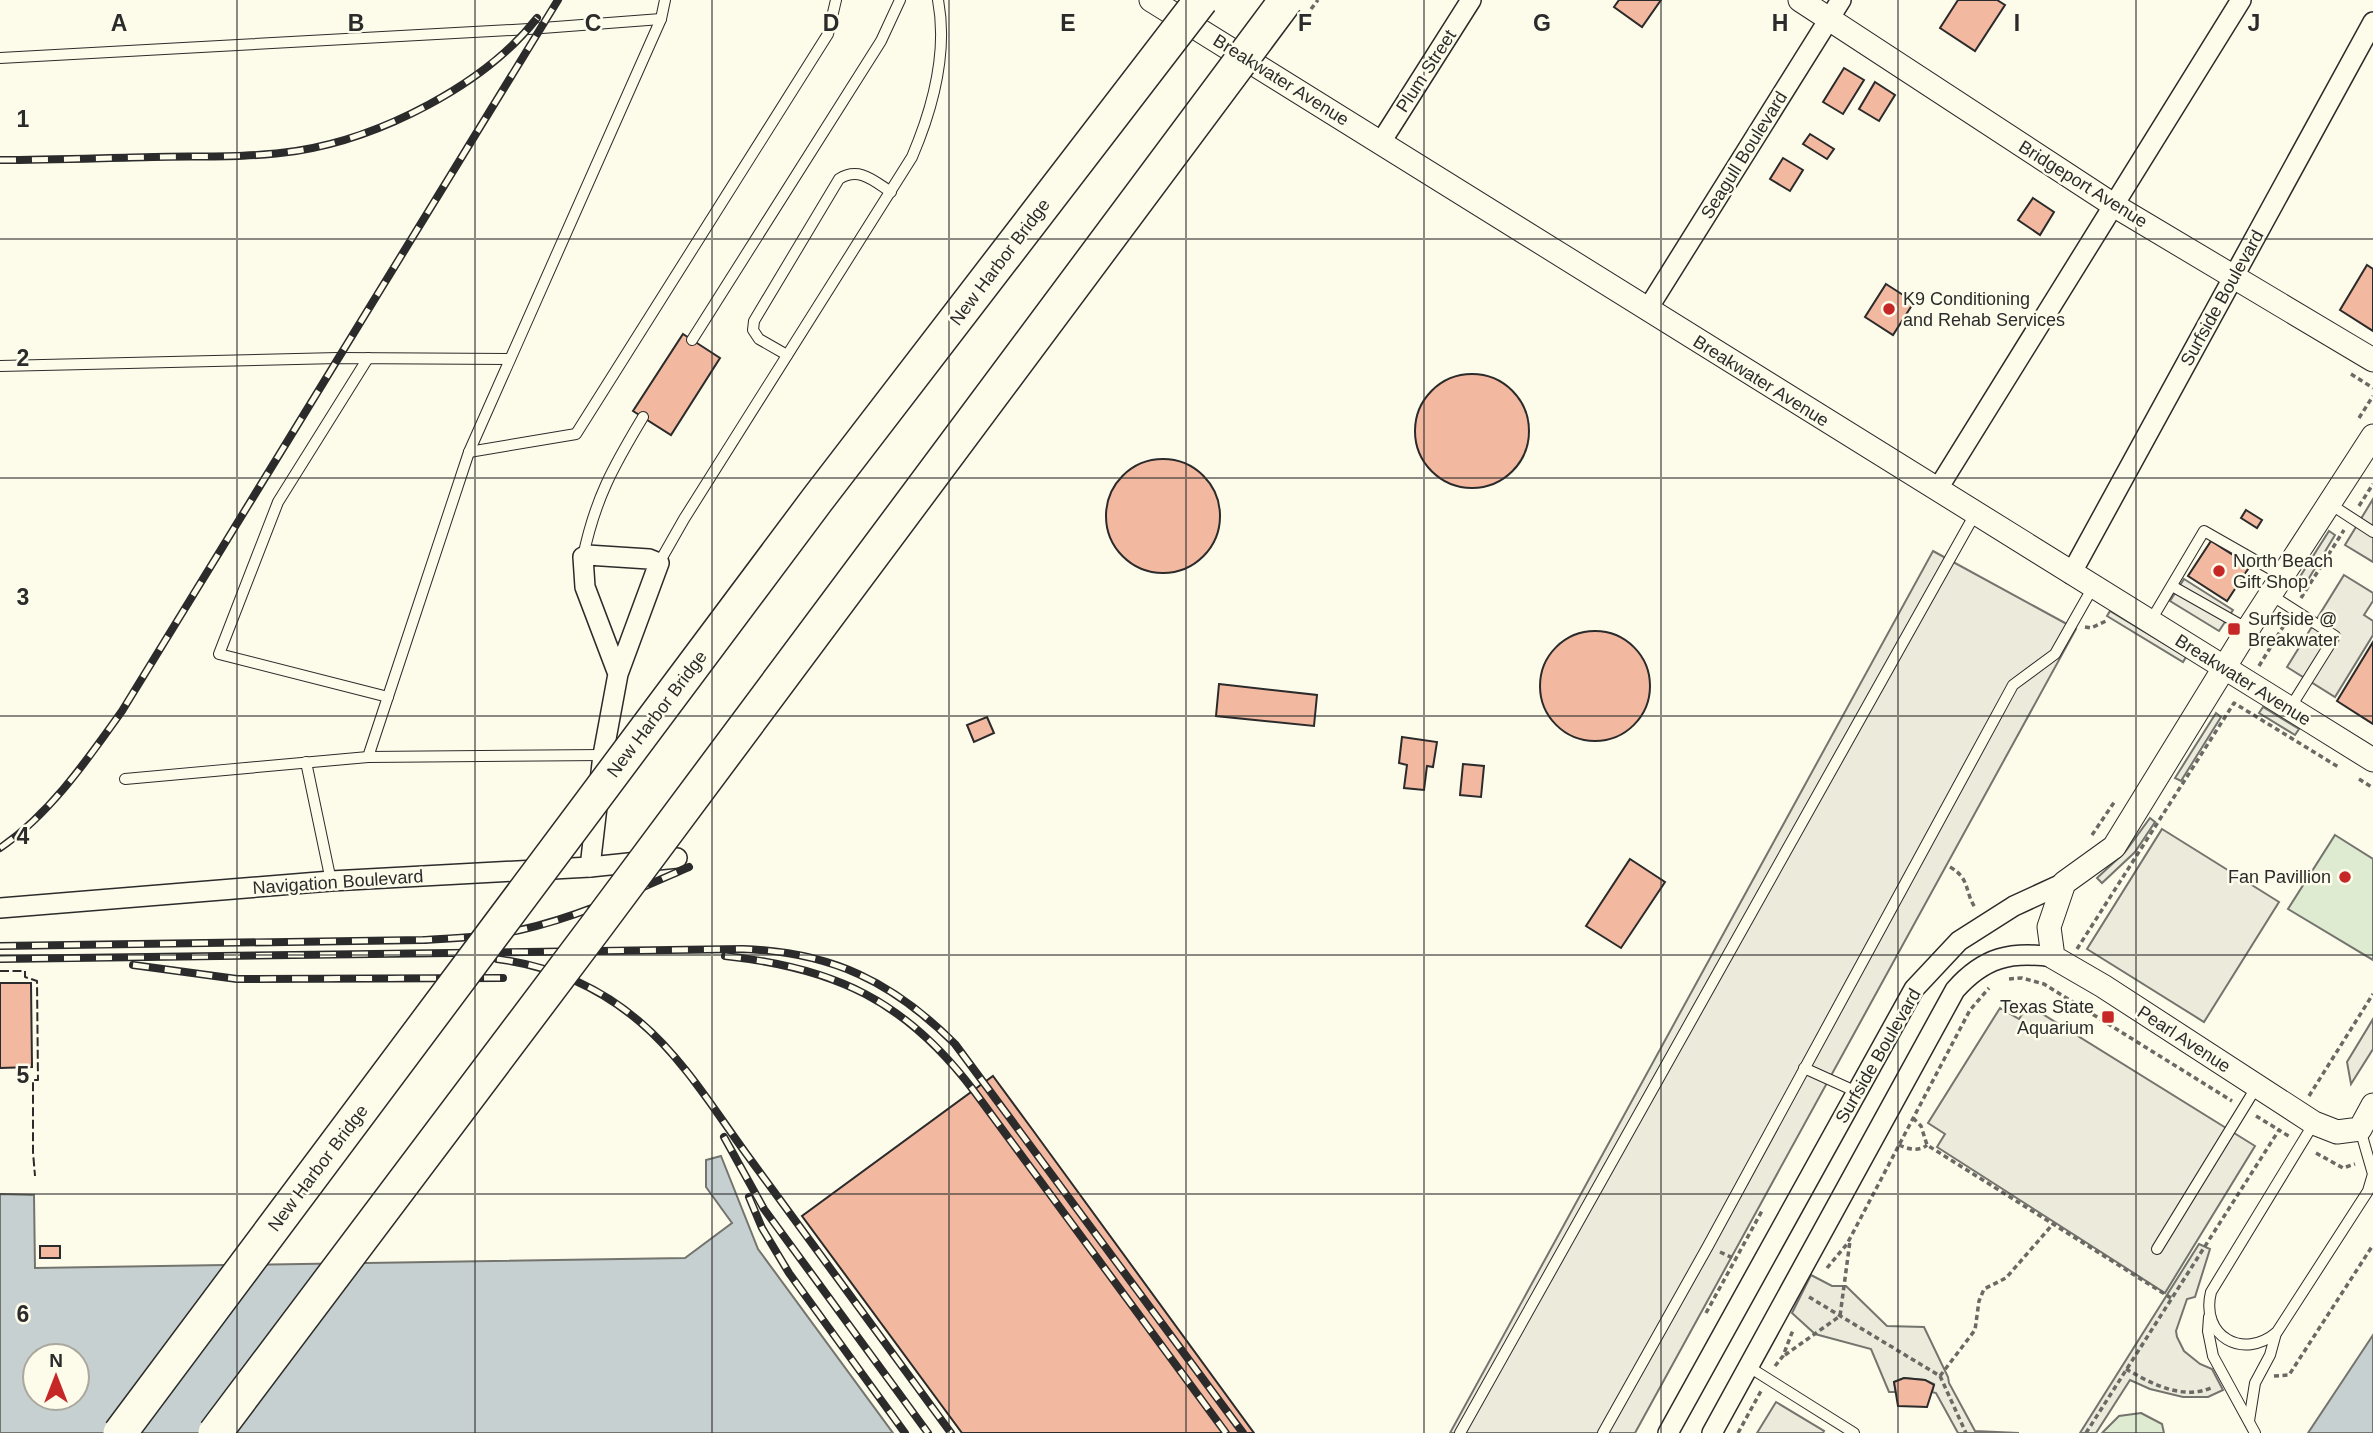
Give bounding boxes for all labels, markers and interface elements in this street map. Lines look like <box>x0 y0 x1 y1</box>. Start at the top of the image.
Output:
text: A <box>111 10 127 36</box>
text: B <box>348 10 364 36</box>
text: C <box>585 10 601 36</box>
text: D <box>823 10 839 36</box>
text: E <box>1060 10 1076 36</box>
text: F <box>1298 10 1312 36</box>
text: G <box>1533 10 1551 36</box>
text: H <box>1772 10 1788 36</box>
text: I <box>2014 10 2020 36</box>
text: J <box>2248 10 2260 36</box>
street label: Plum Street <box>1392 26 1460 116</box>
street label: Breakwater Avenue <box>1210 30 1352 130</box>
street label: Seagull Boulevard <box>1697 88 1791 222</box>
text: 1 <box>17 106 30 132</box>
street label: Bridgeport Avenue <box>2015 136 2151 232</box>
street label: New Harbor Bridge <box>946 195 1054 329</box>
street label: Surfside Boulevard <box>2176 227 2268 369</box>
place label: K9 Conditioning and Rehab Services <box>1903 289 2065 330</box>
marker: K9 Conditioning and Rehab Services <box>1881 301 1897 317</box>
street label: Breakwater Avenue <box>1690 331 1832 431</box>
text: 2 <box>17 345 29 371</box>
place label: North Beach Gift Shop <box>2233 551 2333 592</box>
marker: North Beach Gift Shop <box>2211 563 2227 579</box>
text: 3 <box>17 584 29 610</box>
place label: Surfside @ Breakwater <box>2248 609 2339 650</box>
marker: Surfside @ Breakwater <box>2226 621 2242 637</box>
street label: Breakwater Avenue <box>2172 630 2314 730</box>
street label: New Harbor Bridge <box>603 647 711 781</box>
text: 4 <box>17 823 30 849</box>
street label: Navigation Boulevard <box>252 866 424 898</box>
place label: Fan Pavillion <box>2228 867 2331 887</box>
marker: Fan Pavillion <box>2337 869 2353 885</box>
street label: Surfside Boulevard <box>1831 985 1925 1127</box>
place label: Texas State Aquarium <box>2000 997 2094 1038</box>
street label: Pearl Avenue <box>2134 1002 2234 1076</box>
marker: Texas State Aquarium <box>2100 1009 2116 1025</box>
text: 5 <box>17 1062 30 1088</box>
street label: New Harbor Bridge <box>264 1101 372 1235</box>
text: 6 <box>17 1301 29 1327</box>
north arrow <box>21 1342 91 1412</box>
text: N <box>49 1350 63 1371</box>

